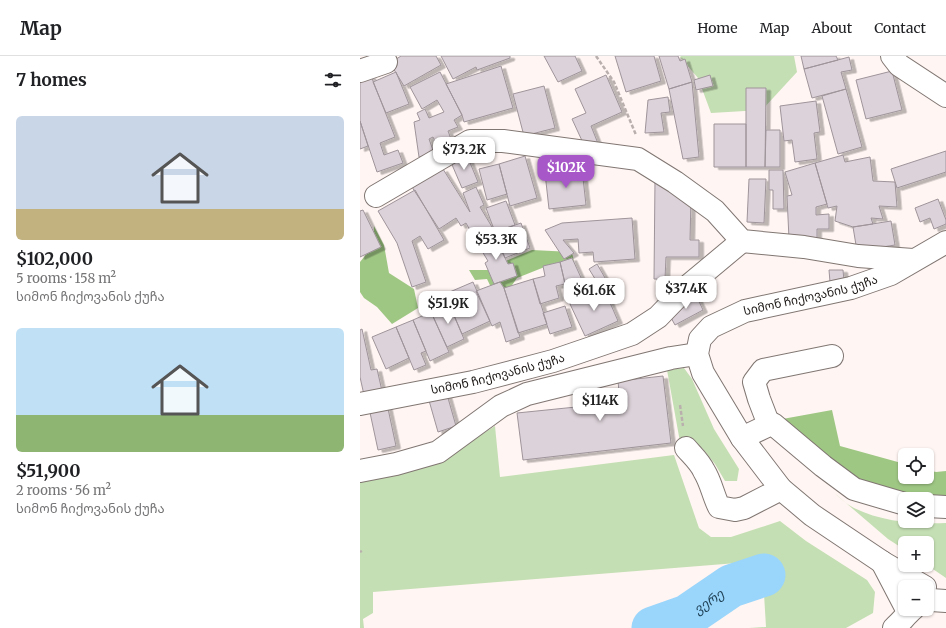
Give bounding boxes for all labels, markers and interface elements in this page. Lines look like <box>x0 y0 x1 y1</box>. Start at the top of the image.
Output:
text: Map <box>20 16 62 40</box>
text: Home <box>697 19 738 37</box>
text: Map <box>760 19 789 37</box>
text: About <box>811 19 852 37</box>
text: Contact <box>874 19 926 37</box>
text: 7 homes <box>16 69 87 91</box>
icon: filters <box>322 69 344 91</box>
pin: $73.2K <box>431 137 497 171</box>
text: $73.2K <box>442 141 486 158</box>
icon: home <box>144 142 216 214</box>
pin: $102K <box>538 155 594 189</box>
text: $102K <box>546 159 586 176</box>
pin: $53.3K <box>463 227 529 261</box>
text: $53.3K <box>475 231 517 248</box>
text: $102,000 <box>16 248 93 270</box>
text: 5 rooms · 158 m² <box>16 270 116 287</box>
street label: სიმონ ჩიქოვანის ქუჩა <box>742 271 879 318</box>
pin: $37.4K <box>653 276 719 310</box>
pin: $61.6K <box>561 278 627 312</box>
text: $37.4K <box>665 280 707 297</box>
text: $61.6K <box>573 282 615 299</box>
text: სიმონ ჩიქოვანის ქუჩა <box>16 288 165 305</box>
pin: $51.9K <box>415 291 481 325</box>
text: $51.9K <box>427 295 469 312</box>
street label: სიმონ ჩიქოვანის ქუჩა <box>429 350 566 397</box>
icon: home <box>144 354 216 426</box>
pin: $114K <box>572 388 628 422</box>
text: $114K <box>582 392 618 409</box>
map controls <box>898 448 934 616</box>
button: locate <box>898 448 934 484</box>
text: $51,900 <box>16 460 80 482</box>
text: 2 rooms · 56 m² <box>16 482 111 499</box>
button: layers <box>898 492 934 528</box>
text: სიმონ ჩიქოვანის ქუჩა <box>16 500 165 517</box>
button: + <box>898 536 934 572</box>
button: − <box>898 580 934 616</box>
water label: ვერე <box>690 585 727 618</box>

